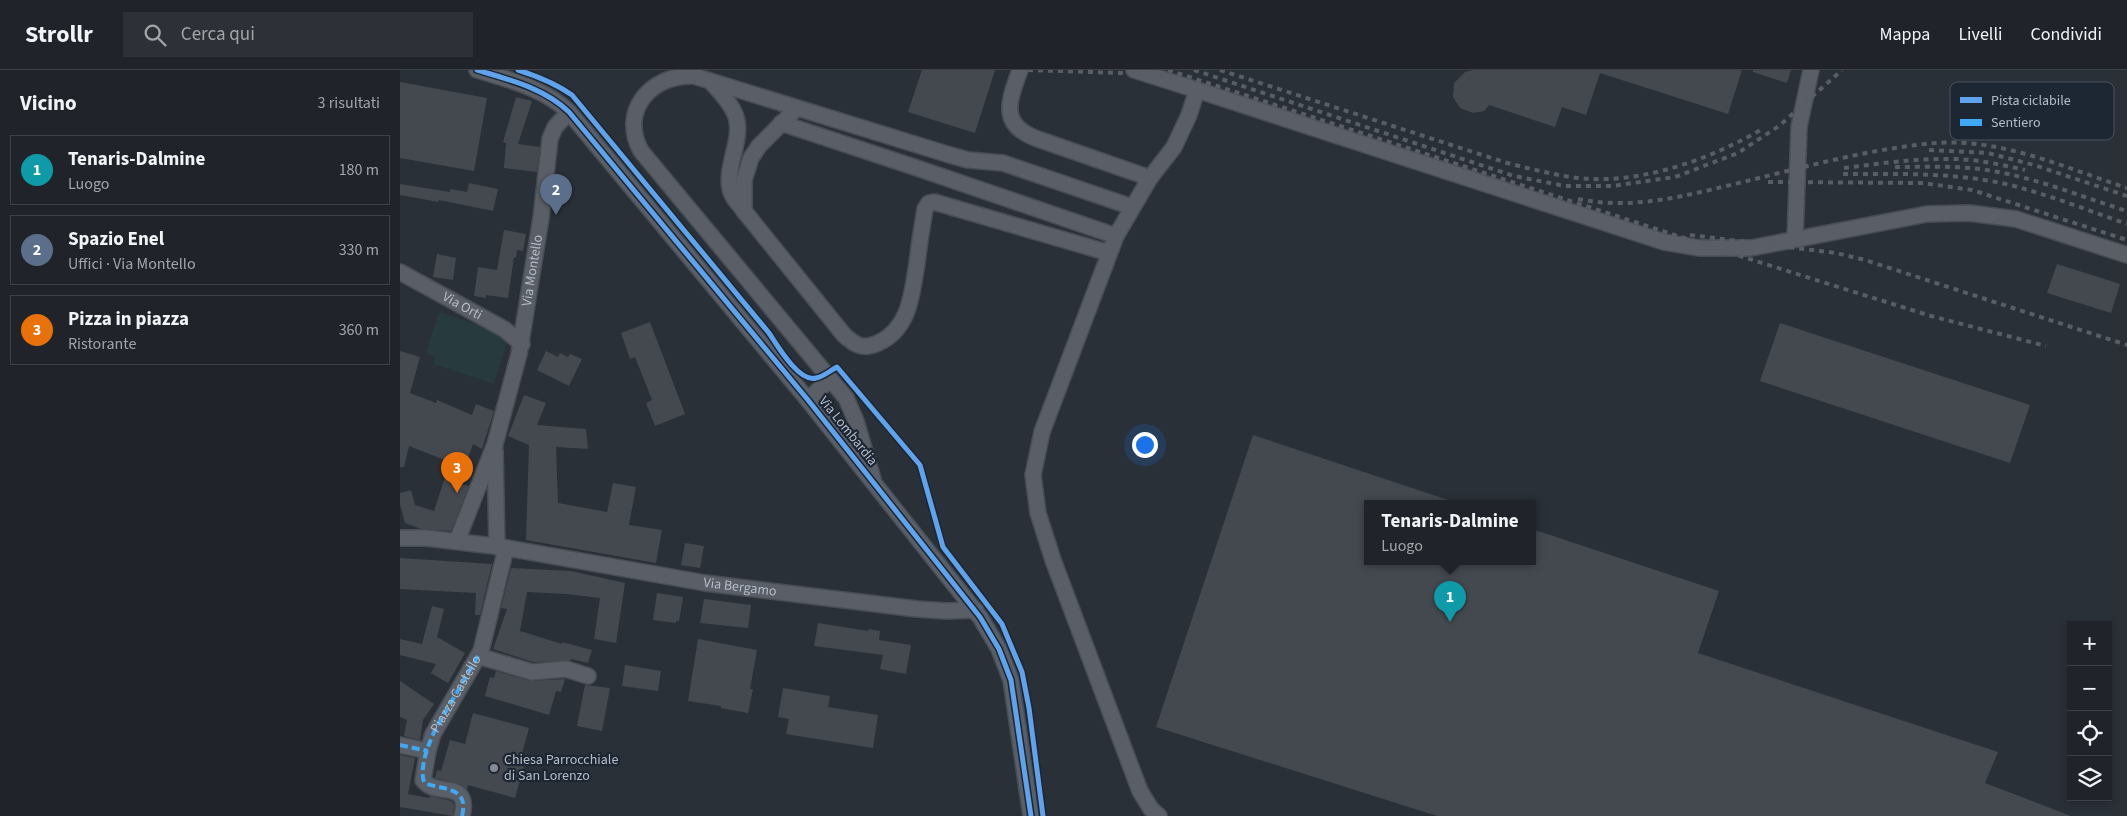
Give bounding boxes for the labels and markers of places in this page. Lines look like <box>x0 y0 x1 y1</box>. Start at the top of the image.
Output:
pin: 2 <box>540 174 572 215</box>
pin: 3 <box>441 452 473 493</box>
pin: 1 <box>1434 581 1466 622</box>
place label: Chiesa Parrocchiale di San Lorenzo <box>504 750 618 786</box>
marker: Chiesa Parrocchiale di San Lorenzo <box>488 762 500 774</box>

